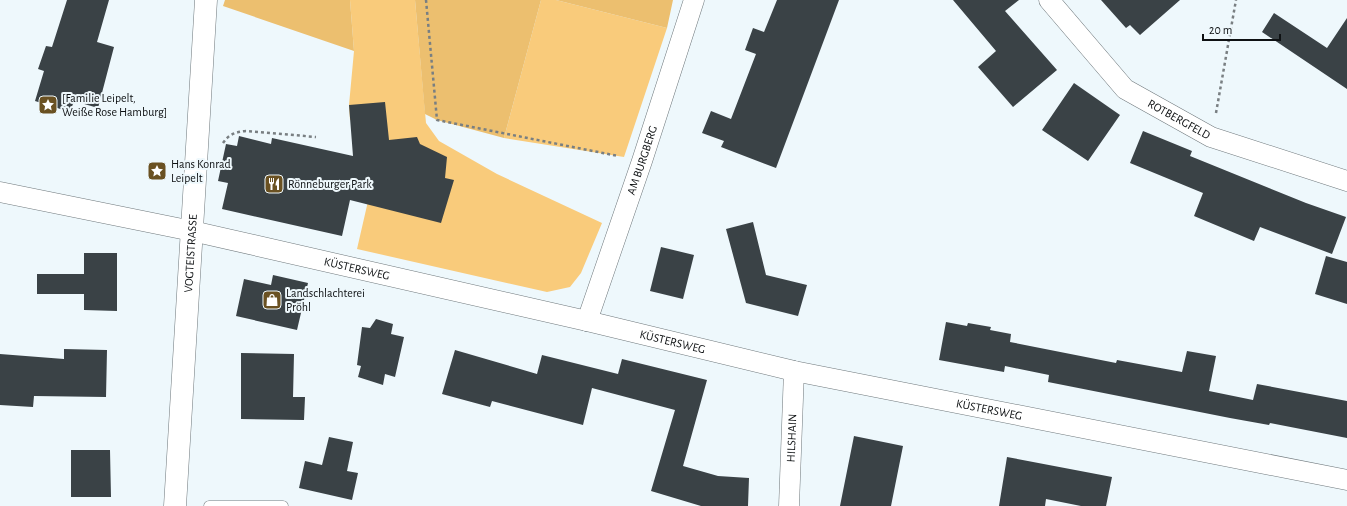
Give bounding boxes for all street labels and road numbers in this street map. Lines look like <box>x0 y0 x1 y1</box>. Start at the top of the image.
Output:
street label: ROTBERGFELD <box>1146 97 1213 141</box>
street label: AM BURGBERG <box>625 124 659 196</box>
street label: VOGTEISTRASSE <box>182 214 199 293</box>
street label: KÜSTERSWEG <box>323 255 391 282</box>
street label: KÜSTERSWEG <box>638 328 707 355</box>
street label: KÜSTERSWEG <box>955 397 1023 422</box>
street label: HILSHAIN <box>785 413 798 463</box>

